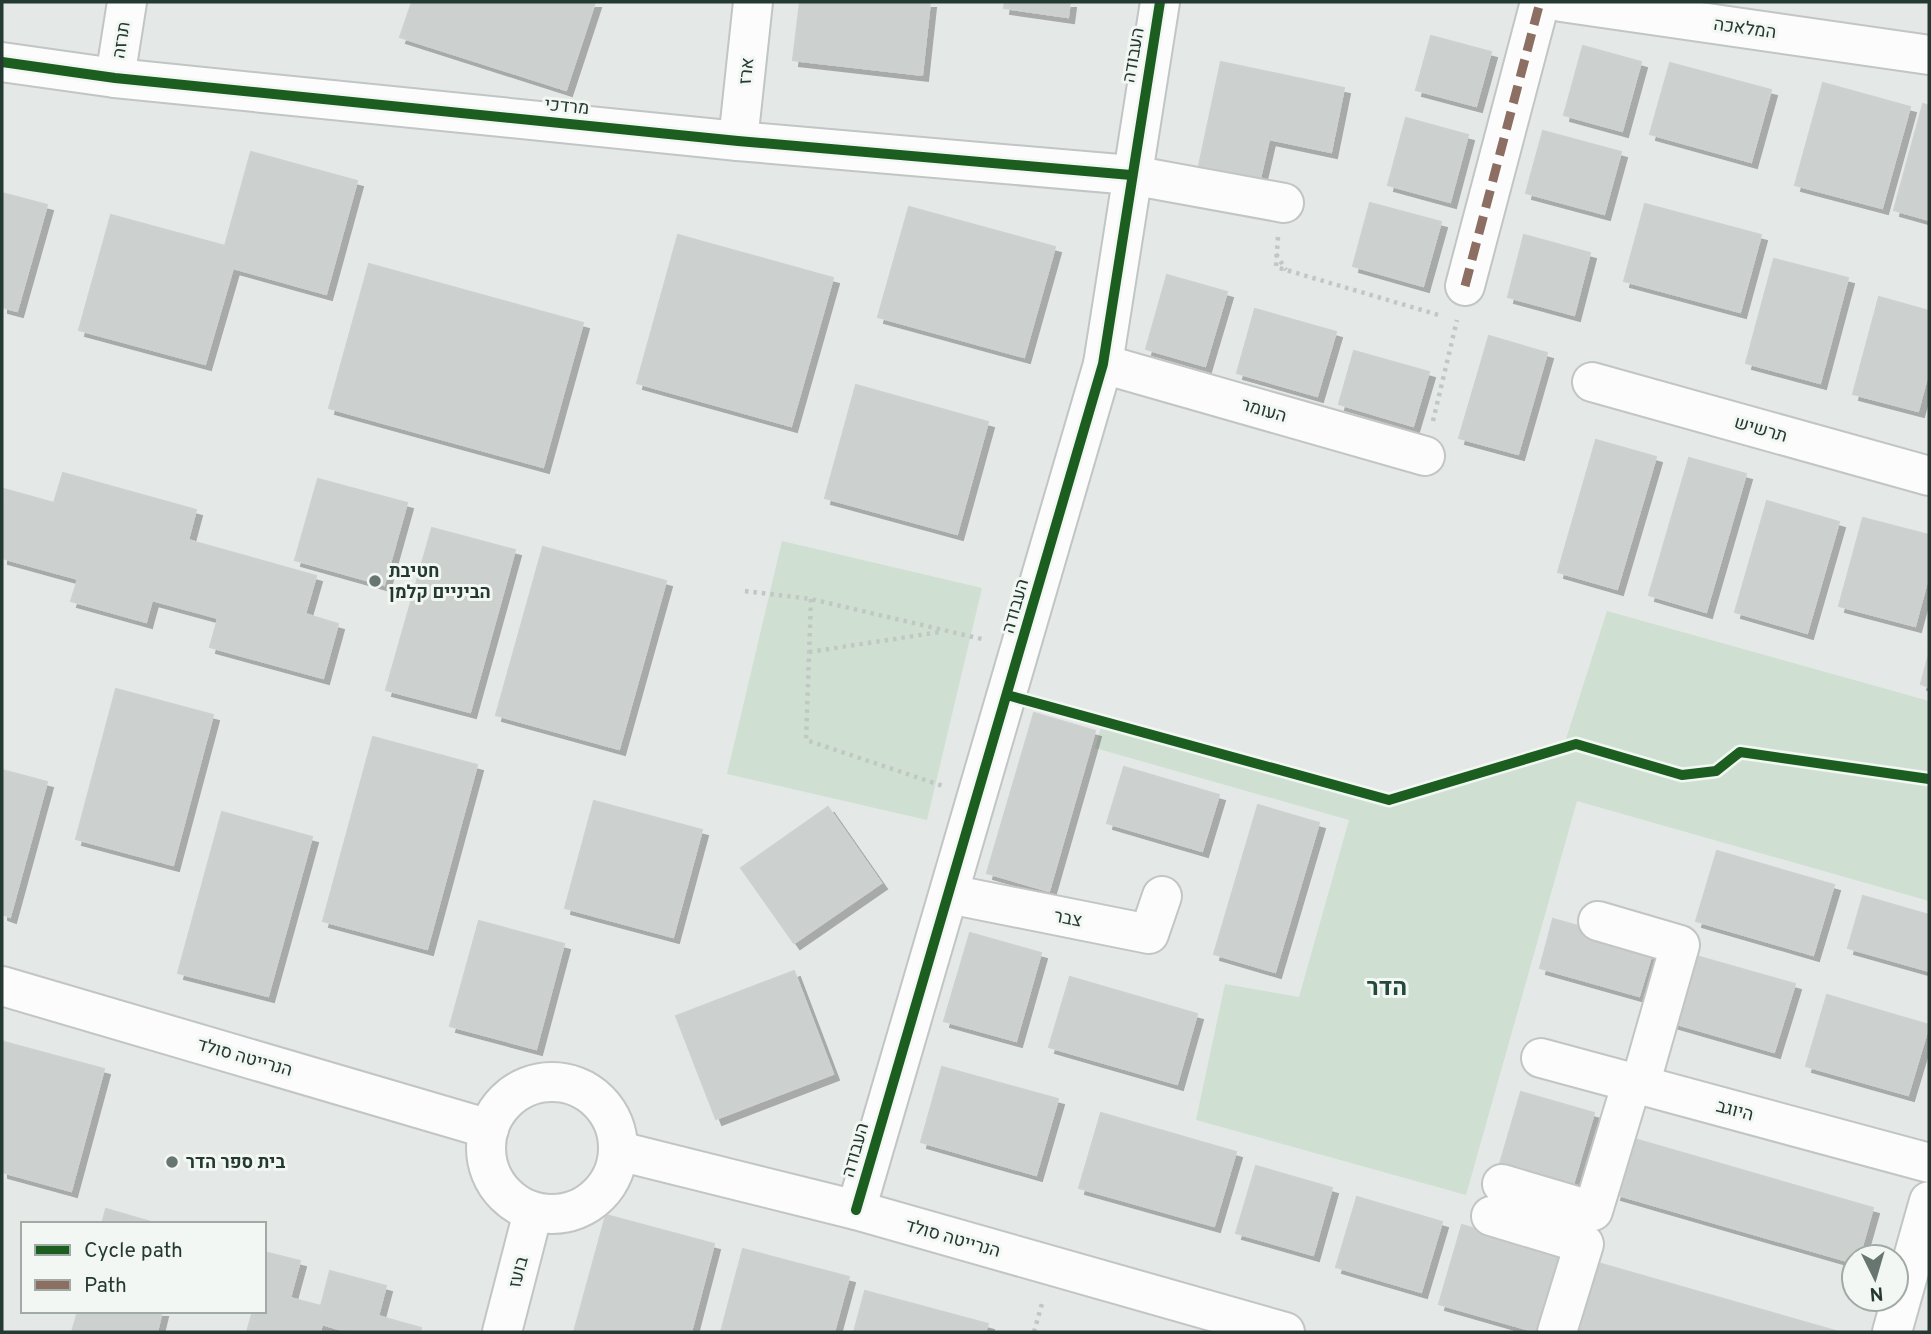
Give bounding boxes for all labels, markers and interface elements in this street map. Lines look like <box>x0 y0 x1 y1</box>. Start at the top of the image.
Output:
street label: המלאכה <box>1712 14 1778 45</box>
street label: תרזה <box>108 20 137 60</box>
street label: העבודה <box>1118 26 1151 85</box>
street label: ארז <box>735 57 760 86</box>
street label: מרדכי <box>543 94 590 121</box>
street label: העומר <box>1238 394 1289 429</box>
street label: תרשיש <box>1731 412 1790 449</box>
place label: חטיבת הביניים קלמן <box>389 561 491 605</box>
marker: חטיבת הביניים קלמן <box>367 573 383 589</box>
street label: העבודה <box>998 576 1035 636</box>
street label: צבר <box>1052 905 1084 933</box>
district label: הדר <box>1367 974 1407 1004</box>
street label: הנרייטה סולד <box>194 1034 295 1083</box>
street label: היוגב <box>1713 1095 1756 1127</box>
street label: העבודה <box>838 1120 875 1180</box>
place label: בית ספר הדר <box>186 1152 285 1175</box>
marker: בית ספר הדר <box>164 1154 180 1170</box>
street label: הנרייטה סולד <box>902 1215 1003 1264</box>
legend <box>21 1222 266 1313</box>
text: Cycle path <box>84 1238 183 1265</box>
north arrow <box>1840 1243 1910 1313</box>
street label: בועז <box>504 1254 535 1291</box>
text: Path <box>84 1273 127 1300</box>
text: N <box>1868 1280 1884 1305</box>

